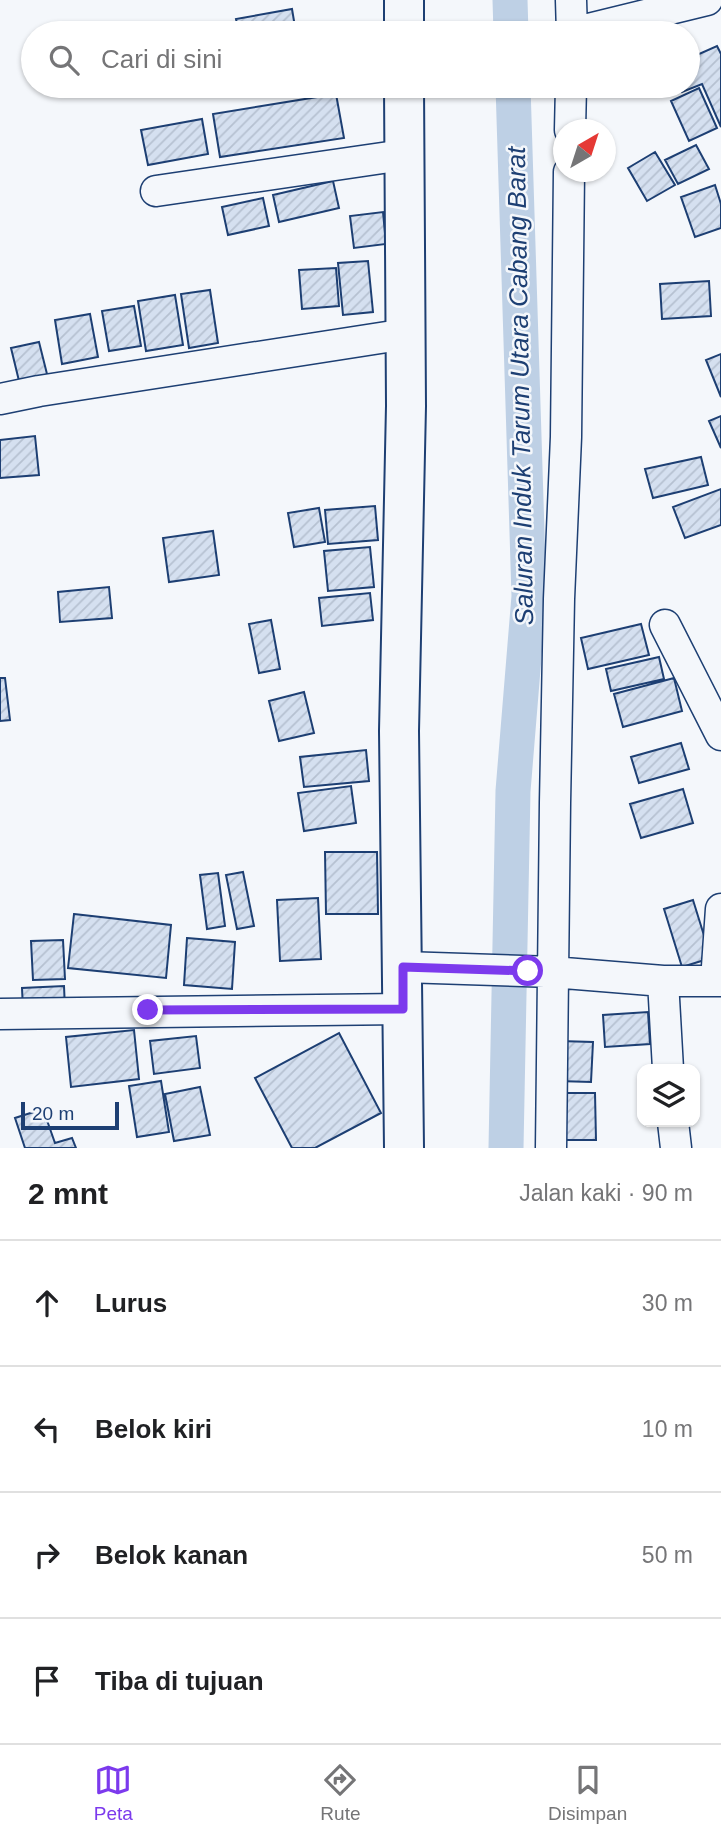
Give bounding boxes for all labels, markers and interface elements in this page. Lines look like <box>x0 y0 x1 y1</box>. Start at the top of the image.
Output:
search box <box>21 21 700 98</box>
icon: search <box>45 41 83 79</box>
text: Cari di sini <box>101 44 222 74</box>
north arrow <box>553 119 616 182</box>
water label: Saluran Induk Tarum Utara Cabang Barat <box>501 145 539 626</box>
route start <box>512 955 543 986</box>
route end <box>132 994 163 1025</box>
map controls <box>637 1064 700 1127</box>
button: layers <box>637 1064 700 1127</box>
scale bar <box>21 1099 119 1131</box>
text: 20 m <box>32 1103 74 1124</box>
text: 2 mnt <box>28 1177 108 1210</box>
text: Jalan kaki · 90 m <box>519 1180 693 1206</box>
icon: ahead <box>28 1284 66 1322</box>
text: Lurus <box>95 1288 167 1318</box>
text: 30 m <box>642 1290 693 1316</box>
icon: left <box>28 1410 66 1448</box>
text: Belok kiri <box>95 1414 212 1444</box>
text: 10 m <box>642 1416 693 1442</box>
icon: right <box>28 1536 66 1574</box>
text: Belok kanan <box>95 1540 248 1570</box>
text: 50 m <box>642 1542 693 1568</box>
icon: arrive <box>28 1662 66 1700</box>
text: Tiba di tujuan <box>95 1666 264 1696</box>
tab: Peta <box>94 1761 133 1825</box>
tab: Rute <box>320 1761 361 1825</box>
tab: Disimpan <box>548 1761 627 1825</box>

